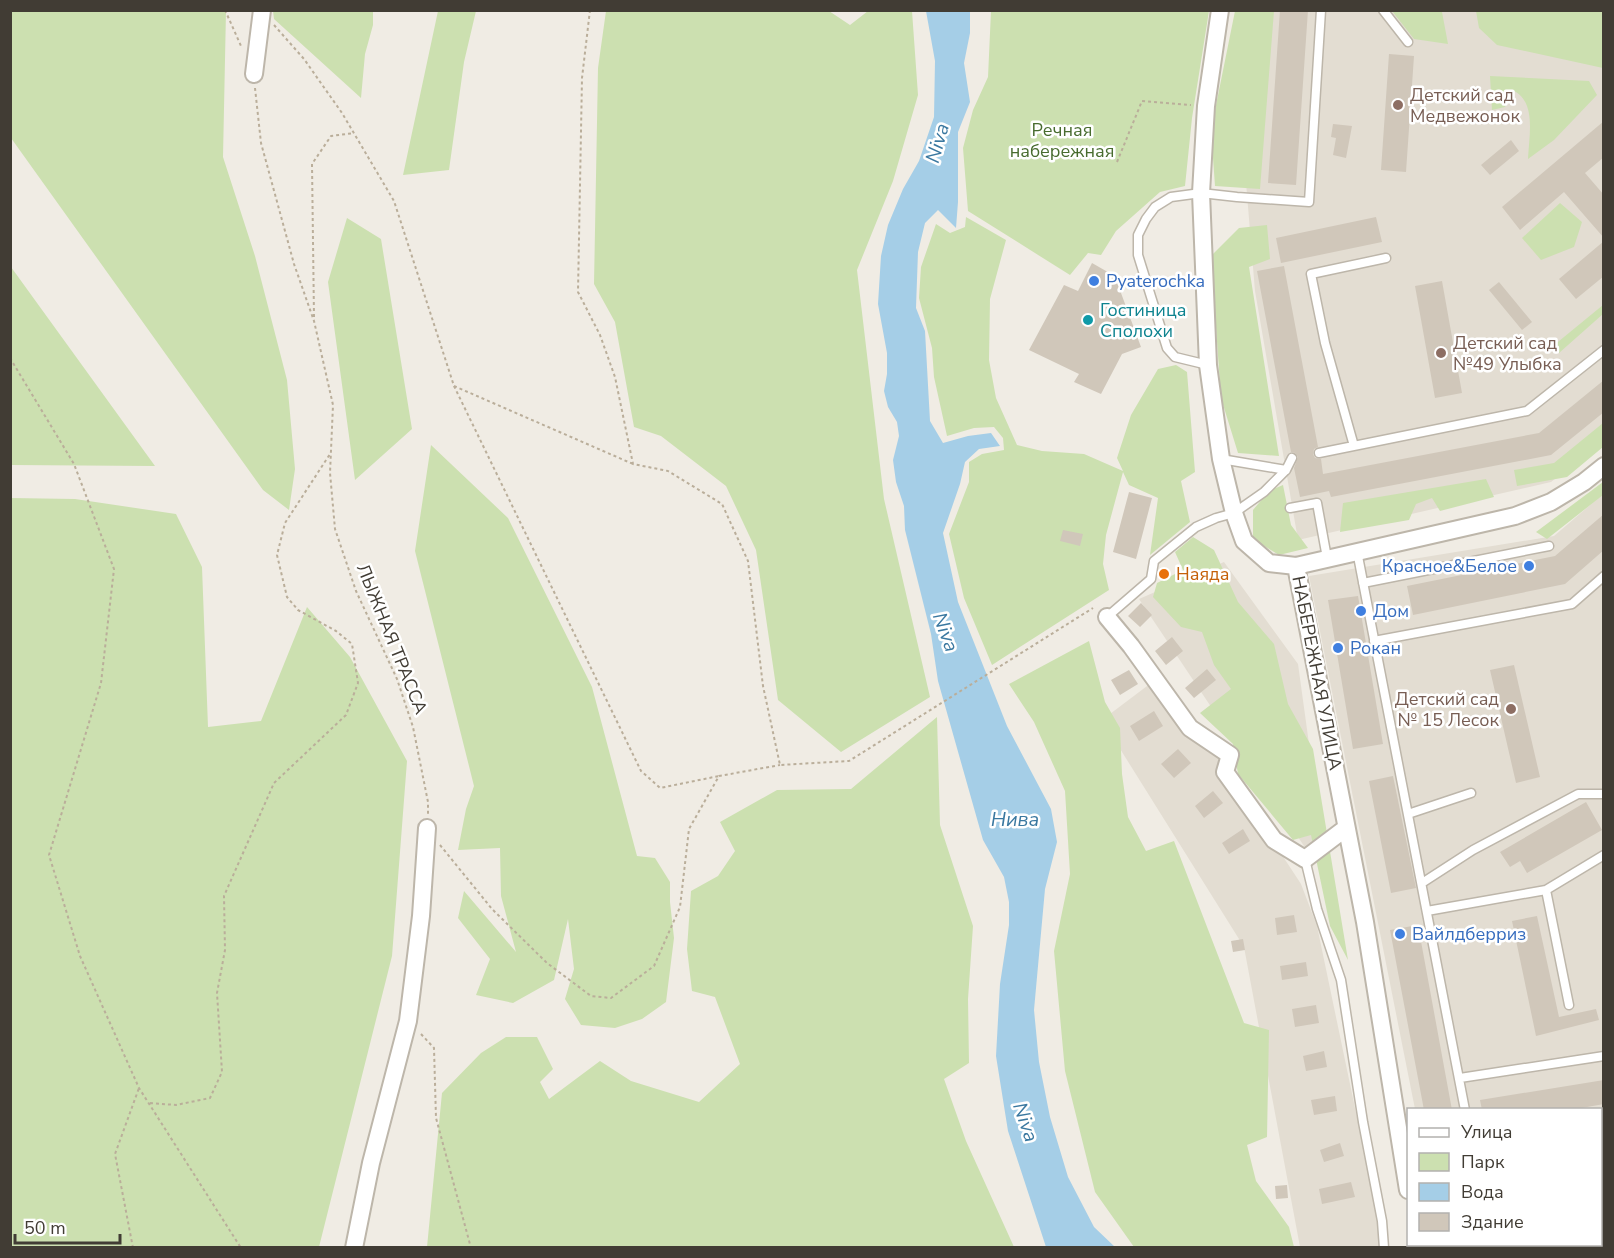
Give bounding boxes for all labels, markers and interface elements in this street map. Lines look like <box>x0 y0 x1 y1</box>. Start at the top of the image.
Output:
place label: Детский сад Медвежонок <box>1410 83 1520 128</box>
marker: Детский сад Медвежонок <box>1391 98 1405 112</box>
park label: Речная набережная <box>1010 118 1114 163</box>
water label: Niva <box>919 120 956 166</box>
place label: Pyaterochka <box>1106 269 1205 293</box>
marker: Pyaterochka <box>1087 274 1101 288</box>
place label: Гостиница Сполохи <box>1100 298 1186 343</box>
marker: Гостиница Сполохи <box>1081 313 1095 327</box>
place label: Детский сад №49 Улыбка <box>1453 331 1562 376</box>
marker: Детский сад №49 Улыбка <box>1434 346 1448 360</box>
place label: Красное&Белое <box>1382 554 1517 578</box>
marker: Красное&Белое <box>1522 559 1536 573</box>
street label: ЛЫЖНАЯ ТРАССА <box>351 560 433 718</box>
place label: Наяда <box>1176 562 1229 586</box>
marker: Наяда <box>1157 567 1171 581</box>
street label: НАБЕРЕЖНАЯ УЛИЦА <box>1286 574 1348 772</box>
place label: Дом <box>1373 599 1409 623</box>
marker: Дом <box>1354 604 1368 618</box>
water label: Niva <box>926 609 965 656</box>
place label: Рокан <box>1350 636 1401 660</box>
marker: Рокан <box>1331 641 1345 655</box>
place label: Детский сад № 15 Лесок <box>1395 687 1500 732</box>
marker: Детский сад № 15 Лесок <box>1504 702 1518 716</box>
water label: Нива <box>991 806 1039 833</box>
place label: Вайлдберриз <box>1412 922 1526 946</box>
marker: Вайлдберриз <box>1393 927 1407 941</box>
water label: Niva <box>1006 1099 1045 1146</box>
legend <box>1407 1108 1602 1246</box>
text: Улица <box>1460 1120 1512 1144</box>
text: Парк <box>1461 1150 1505 1174</box>
text: Вода <box>1461 1180 1504 1204</box>
scale bar <box>15 1207 120 1245</box>
text: Здание <box>1461 1210 1524 1234</box>
text: 50 m <box>24 1216 66 1240</box>

